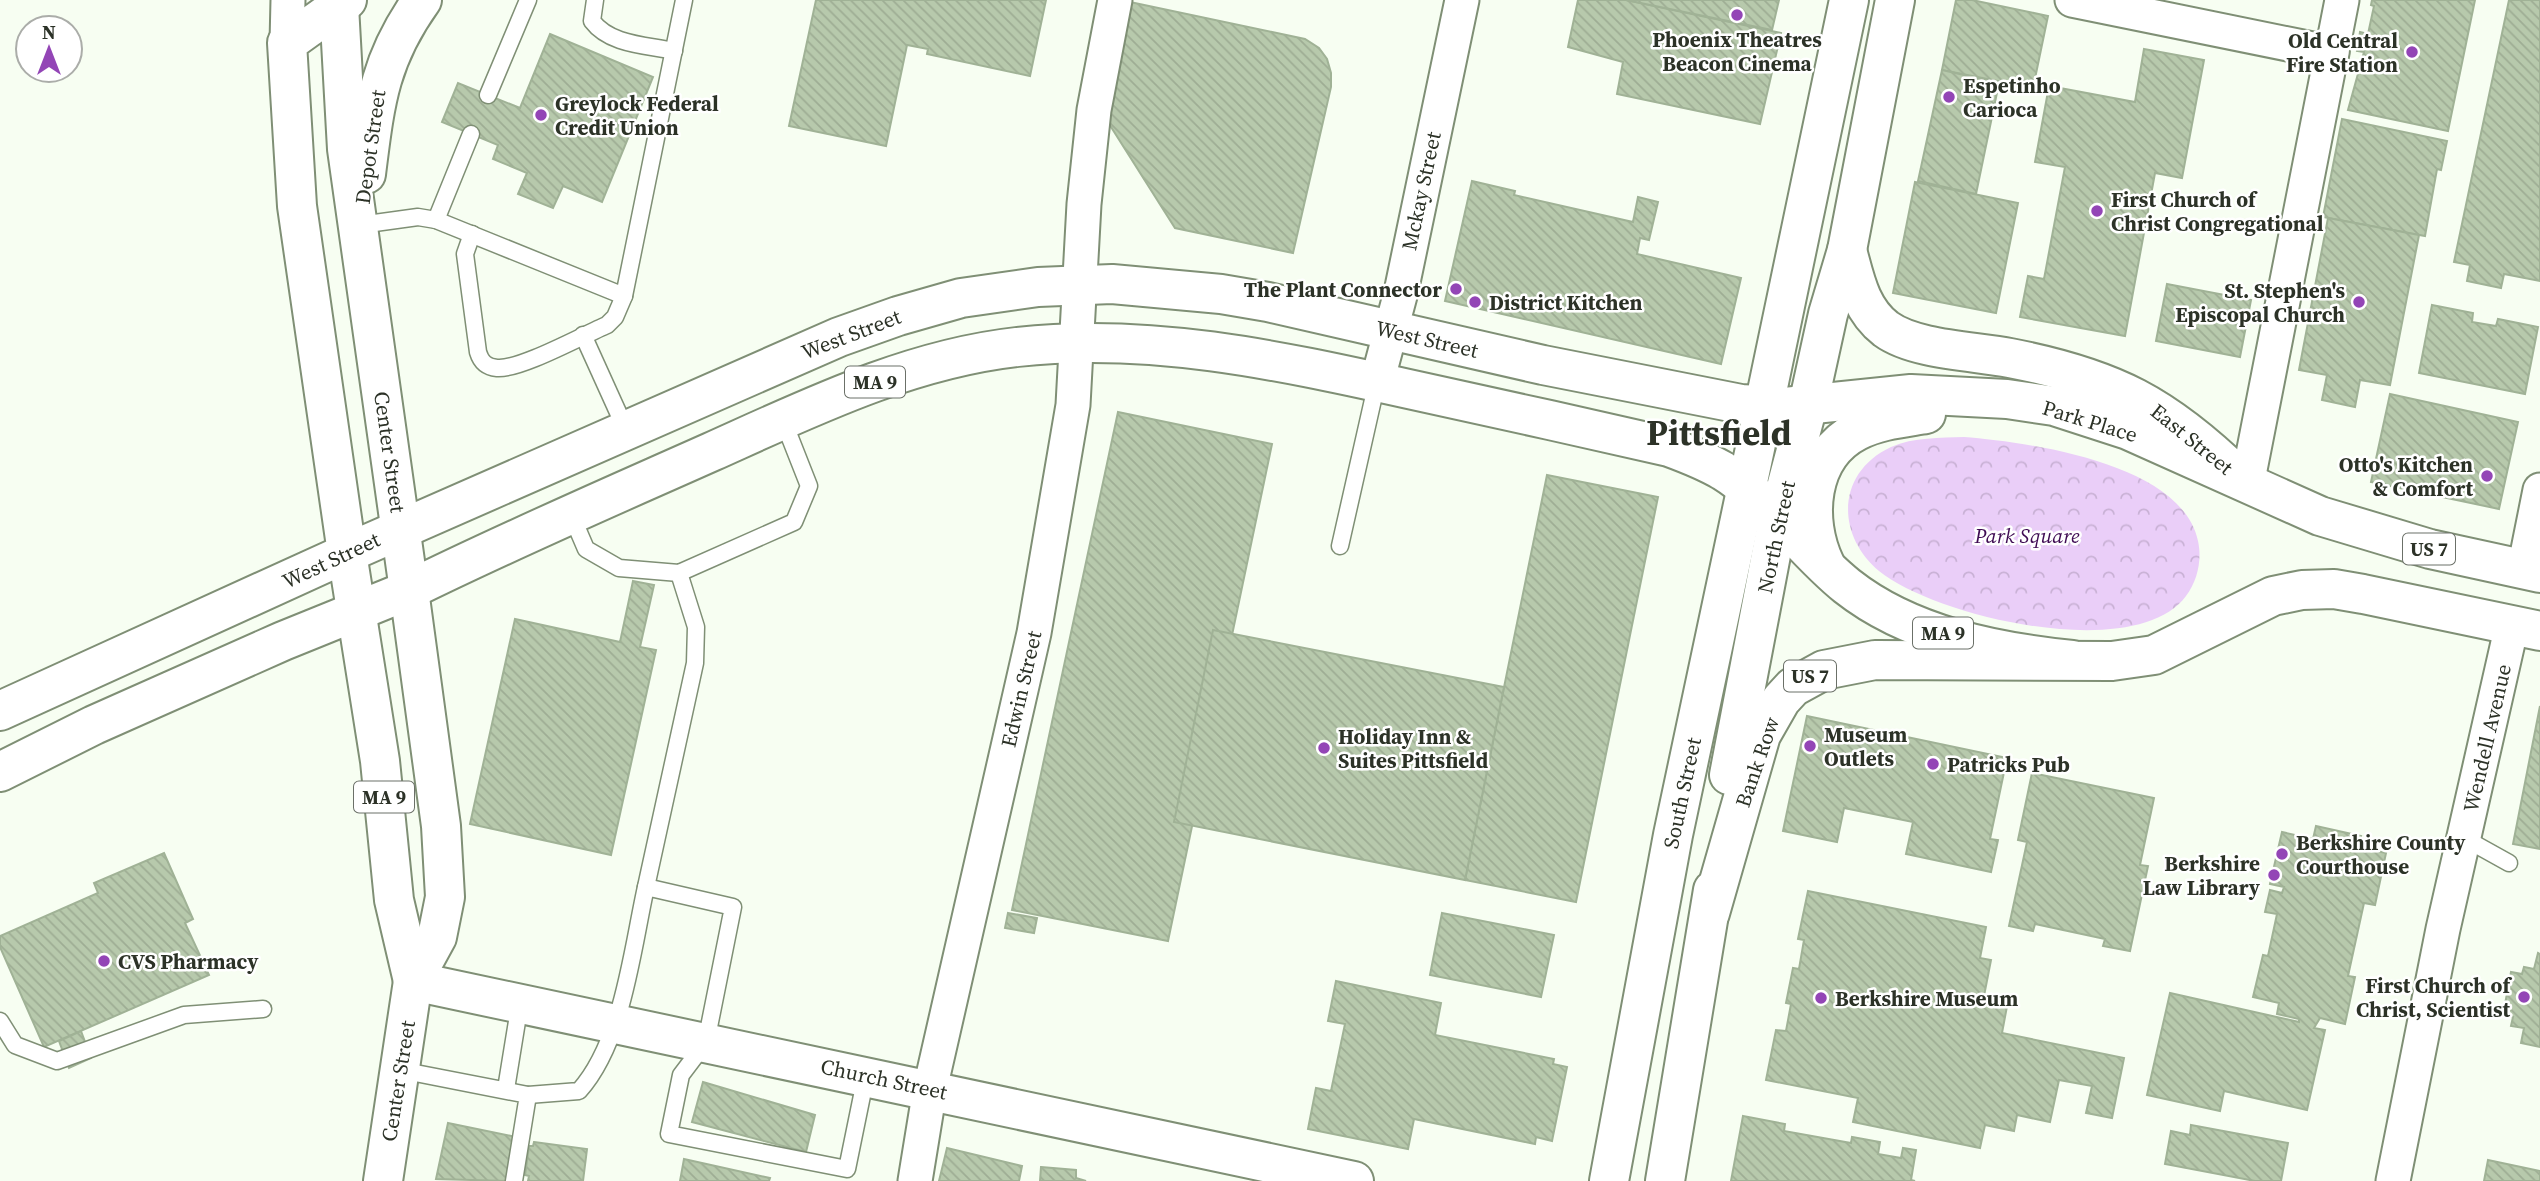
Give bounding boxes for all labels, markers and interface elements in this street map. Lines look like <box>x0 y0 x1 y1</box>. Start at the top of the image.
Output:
marker: Phoenix Theatres Beacon Cinema <box>1729 7 1745 23</box>
north arrow <box>14 14 84 84</box>
text: N <box>42 19 56 45</box>
place label: Phoenix Theatres Beacon Cinema <box>1652 25 1822 78</box>
place label: Old Central Fire Station <box>2286 26 2398 79</box>
marker: Old Central Fire Station <box>2404 44 2420 60</box>
place label: Espetinho Carioca <box>1963 71 2061 124</box>
street label: Depot Street <box>348 88 392 206</box>
place label: Greylock Federal Credit Union <box>555 89 719 142</box>
marker: Espetinho Carioca <box>1941 89 1957 105</box>
marker: Greylock Federal Credit Union <box>533 107 549 123</box>
street label: Mckay Street <box>1394 129 1448 253</box>
place label: First Church of Christ Congregational <box>2111 185 2324 238</box>
marker: First Church of Christ Congregational <box>2089 203 2105 219</box>
place label: The Plant Connector <box>1244 275 1442 304</box>
place label: St. Stephen's Episcopal Church <box>2175 276 2345 329</box>
marker: The Plant Connector <box>1448 281 1464 297</box>
place label: District Kitchen <box>1489 288 1642 317</box>
marker: District Kitchen <box>1467 294 1483 310</box>
marker: St. Stephen's Episcopal Church <box>2351 294 2367 310</box>
street label: West Street <box>797 302 905 366</box>
street label: West Street <box>1373 313 1481 365</box>
road number: MA 9 <box>845 366 905 398</box>
street label: Center Street <box>367 389 413 515</box>
street label: Park Place <box>2039 393 2141 449</box>
street label: East Street <box>2145 397 2240 481</box>
district label: Pittsfield <box>1646 409 1792 457</box>
place label: Otto's Kitchen & Comfort <box>2339 450 2473 503</box>
marker: Otto's Kitchen & Comfort <box>2479 468 2495 484</box>
street label: North Street <box>1750 478 1802 596</box>
park label: Park Square <box>1973 521 2080 550</box>
street label: West Street <box>277 525 385 595</box>
road number: US 7 <box>2403 534 2455 564</box>
road number: MA 9 <box>1913 618 1973 648</box>
street label: Edwin Street <box>994 628 1049 750</box>
road number: US 7 <box>1784 660 1836 692</box>
street label: Wendell Avenue <box>2456 661 2518 815</box>
street label: Bank Row <box>1728 713 1786 811</box>
place label: Museum Outlets <box>1824 720 1907 773</box>
place label: Holiday Inn & Suites Pittsfield <box>1338 722 1489 775</box>
street label: South Street <box>1656 735 1708 851</box>
marker: Museum Outlets <box>1802 738 1818 754</box>
marker: Holiday Inn & Suites Pittsfield <box>1316 740 1332 756</box>
place label: Patricks Pub <box>1947 750 2070 779</box>
marker: Patricks Pub <box>1925 756 1941 772</box>
road number: MA 9 <box>354 782 414 812</box>
place label: Berkshire County Courthouse <box>2296 828 2466 881</box>
marker: Berkshire County Courthouse <box>2274 846 2290 862</box>
place label: Berkshire Law Library <box>2143 849 2261 902</box>
marker: Berkshire Law Library <box>2266 867 2282 883</box>
place label: CVS Pharmacy <box>118 947 259 976</box>
marker: CVS Pharmacy <box>96 953 112 969</box>
place label: First Church of Christ, Scientist <box>2356 971 2512 1024</box>
place label: Berkshire Museum <box>1835 984 2018 1013</box>
marker: First Church of Christ, Scientist <box>2516 989 2532 1005</box>
marker: Berkshire Museum <box>1813 990 1829 1006</box>
street label: Center Street <box>374 1018 422 1144</box>
street label: Church Street <box>818 1051 950 1107</box>

